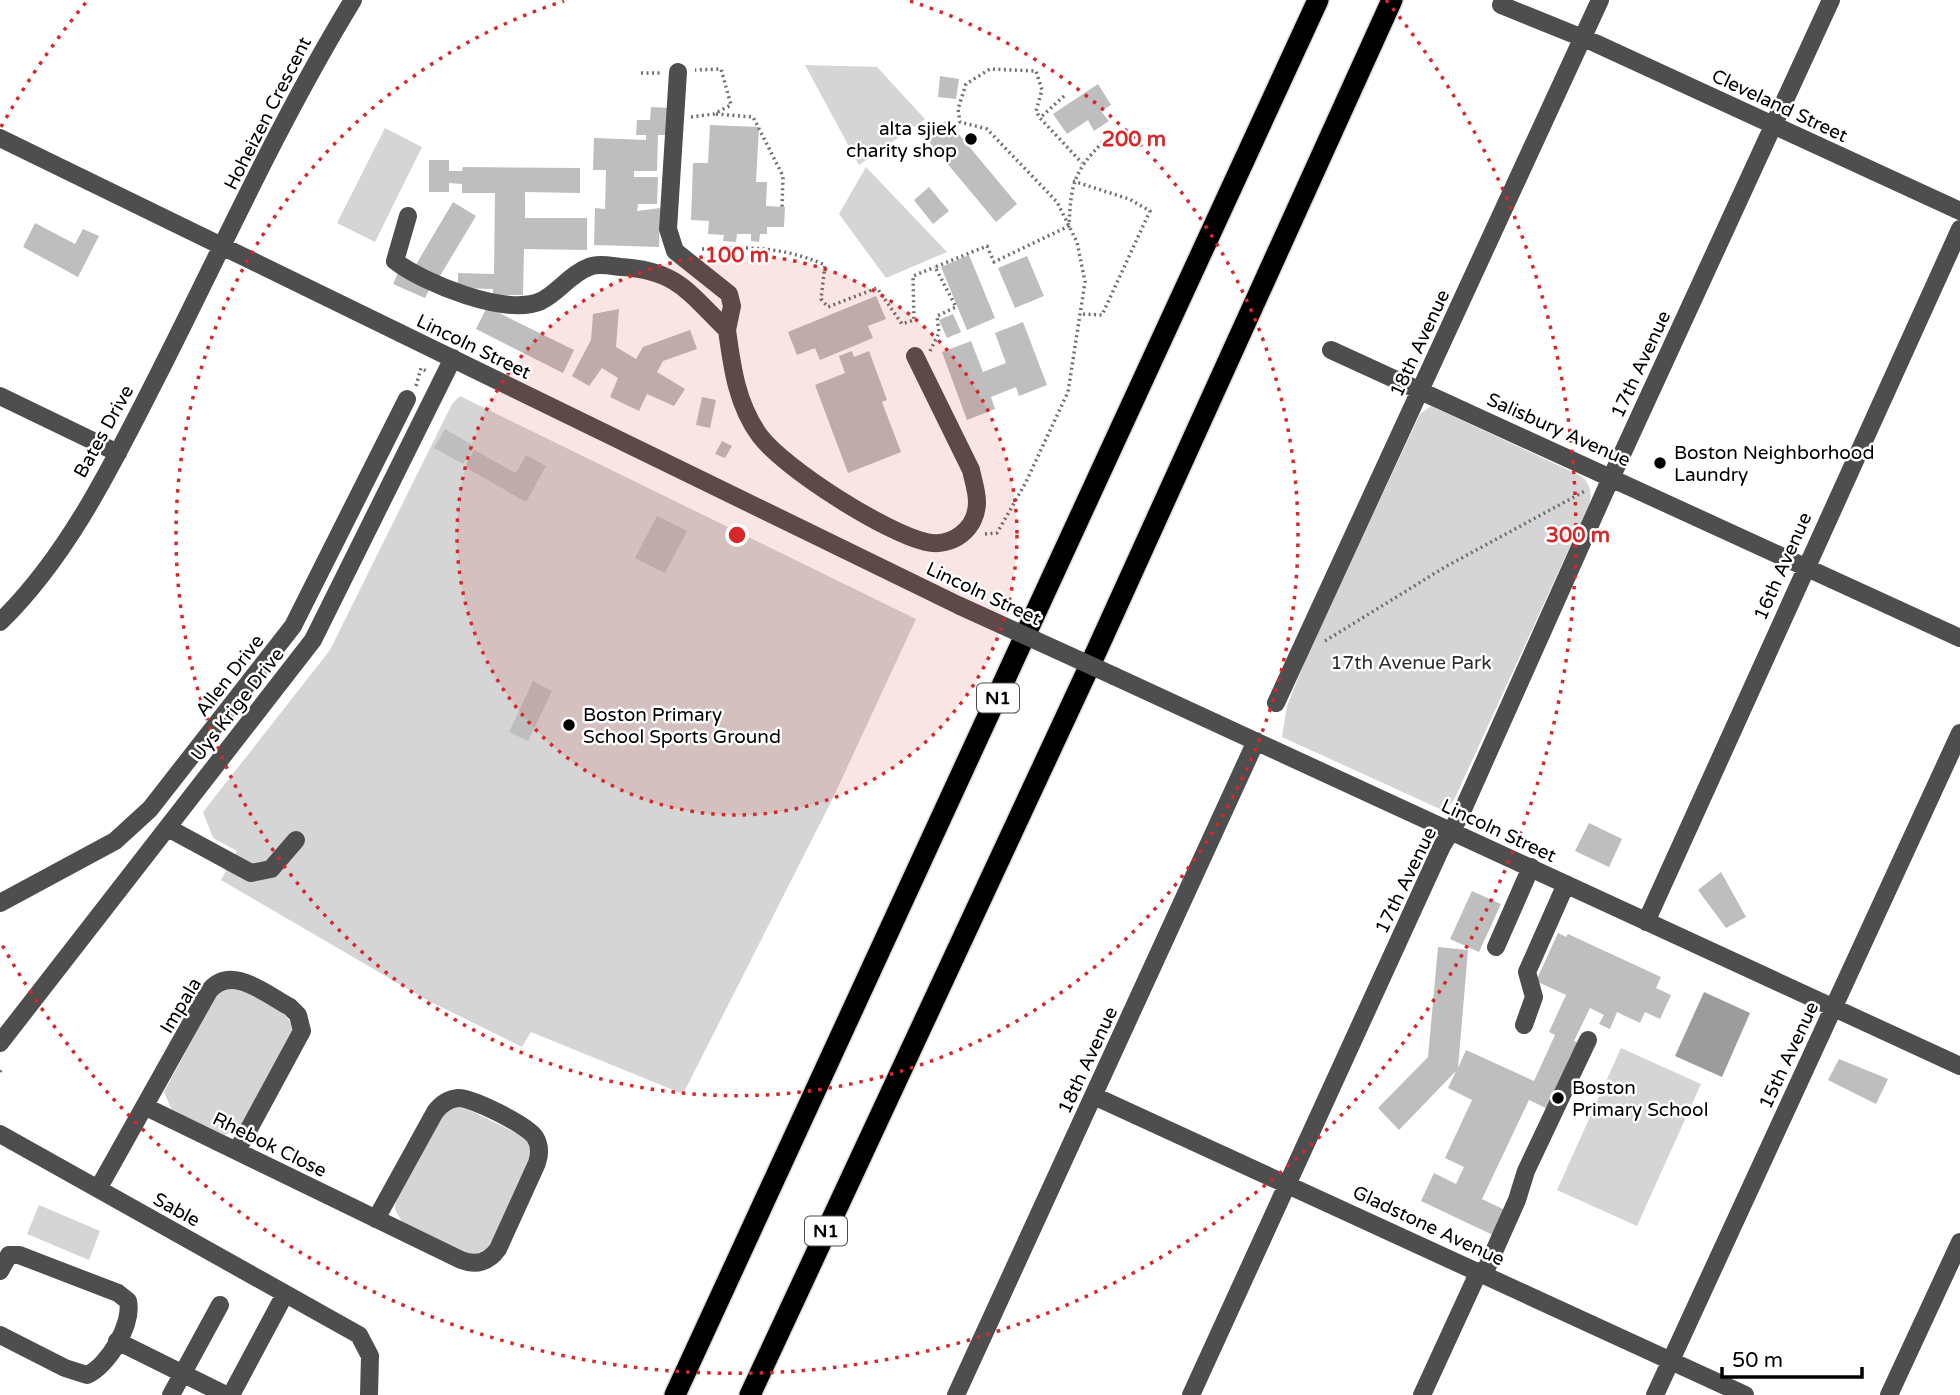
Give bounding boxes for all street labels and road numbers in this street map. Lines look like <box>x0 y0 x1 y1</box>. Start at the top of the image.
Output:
street label: Hoheizen Crescent <box>220 33 316 194</box>
street label: Cleveland Street <box>1708 65 1851 147</box>
street label: 18th Avenue <box>1386 286 1454 400</box>
street label: 17th Avenue <box>1607 307 1675 421</box>
street label: Lincoln Street <box>413 310 534 384</box>
street label: Bates Drive <box>69 381 138 482</box>
street label: Salisbury Avenue <box>1483 388 1634 471</box>
street label: 16th Avenue <box>1749 509 1816 624</box>
street label: Lincoln Street <box>923 558 1045 630</box>
street label: Allen Drive <box>191 630 268 721</box>
street label: Uys Krige Drive <box>187 644 289 766</box>
road number: N1 <box>977 684 1019 712</box>
street label: Lincoln Street <box>1438 795 1560 867</box>
street label: 17th Avenue <box>1371 824 1441 937</box>
street label: Impala <box>156 974 206 1037</box>
street label: 15th Avenue <box>1755 998 1823 1112</box>
street label: 18th Avenue <box>1054 1003 1122 1117</box>
street label: Rhebok Close <box>209 1108 330 1182</box>
street label: Gladstone Avenue <box>1349 1181 1508 1271</box>
street label: Sable <box>149 1188 204 1232</box>
road number: N1 <box>805 1216 847 1246</box>

